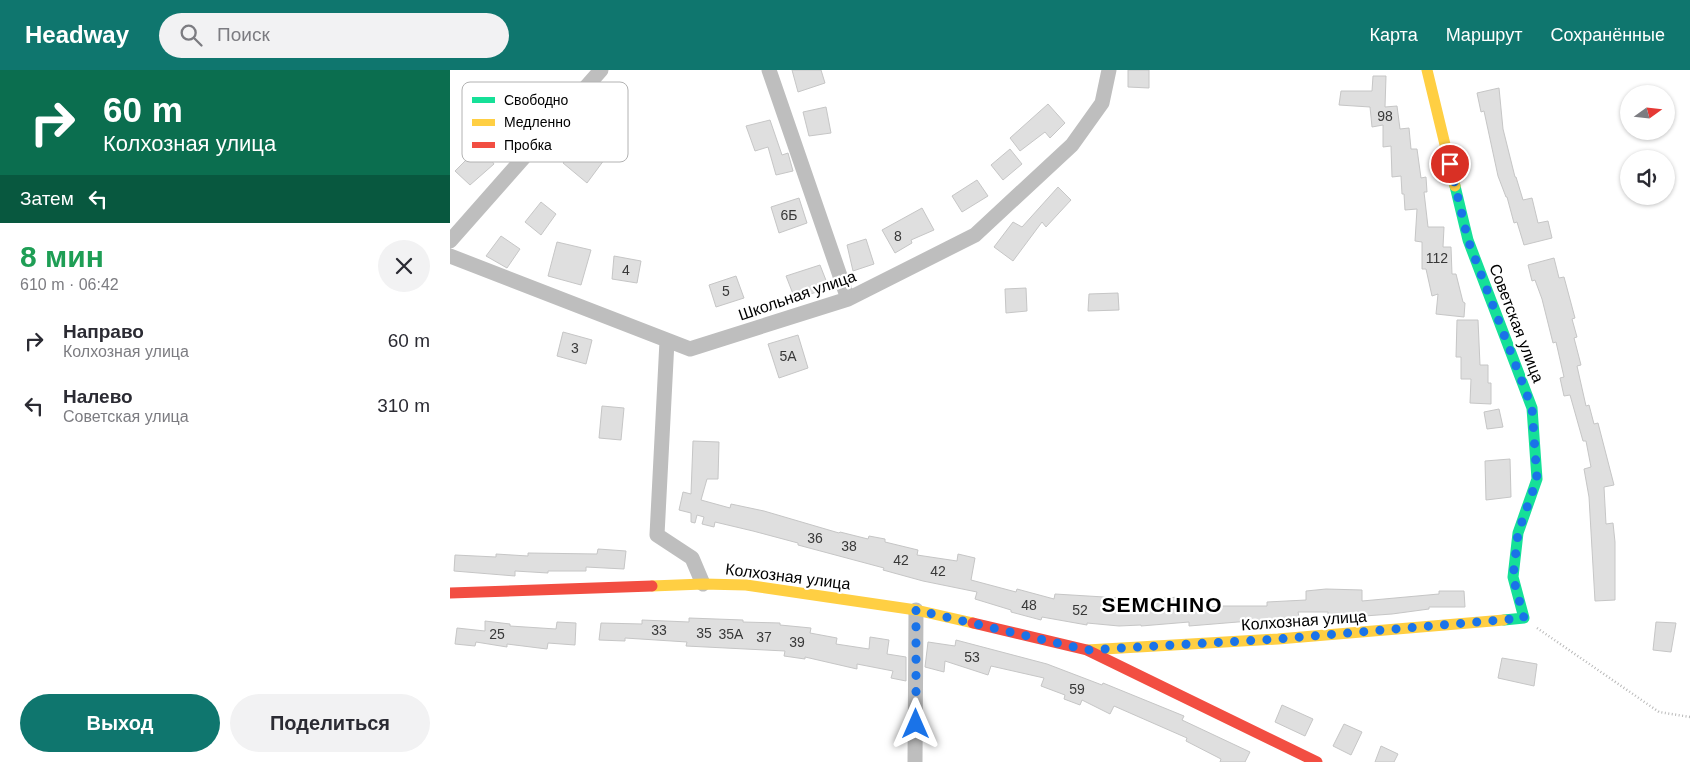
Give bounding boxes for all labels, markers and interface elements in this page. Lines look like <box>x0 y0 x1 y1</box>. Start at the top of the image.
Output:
search box <box>159 13 509 58</box>
text: Headway <box>25 21 129 48</box>
icon: search <box>177 21 205 49</box>
text: Поиск <box>217 24 270 45</box>
text: Карта <box>1370 25 1418 45</box>
text: Маршрут <box>1446 25 1522 45</box>
text: Сохранённые <box>1550 25 1665 45</box>
legend <box>462 82 628 162</box>
north arrow <box>1620 85 1675 140</box>
map controls <box>1620 85 1675 205</box>
icon: right <box>20 90 85 155</box>
text: 60 m <box>103 90 183 129</box>
text: Свободно <box>504 92 569 108</box>
house number: 98 <box>1377 108 1393 124</box>
text: Медленно <box>504 114 571 130</box>
text: Колхозная улица <box>103 131 276 156</box>
text: Пробка <box>504 137 552 153</box>
pin <box>1429 143 1471 185</box>
icon: arrive <box>1436 150 1464 178</box>
button: sound <box>1620 150 1675 205</box>
icon: left <box>84 185 112 213</box>
text: Затем <box>20 188 74 209</box>
house number: 6Б <box>781 207 797 223</box>
house number: 8 <box>894 228 902 244</box>
text: 8 мин <box>20 240 104 273</box>
button: close <box>378 240 430 292</box>
house number: 112 <box>1426 250 1448 266</box>
street label: Советская улица <box>1486 261 1547 385</box>
house number: 4 <box>622 262 630 278</box>
street label: Школьная улица <box>736 267 858 324</box>
text: 610 m · 06:42 <box>20 276 119 293</box>
house number: 5 <box>722 283 730 299</box>
text: Направо <box>63 321 144 342</box>
icon: right <box>20 327 48 355</box>
text: 60 m <box>388 330 430 351</box>
house number: 3 <box>571 340 579 356</box>
text: Колхозная улица <box>63 343 189 360</box>
house number: 5А <box>779 348 797 364</box>
text: Налево <box>63 386 133 407</box>
icon: left <box>20 392 48 420</box>
text: 310 m <box>377 395 430 416</box>
text: Советская улица <box>63 408 189 425</box>
house number: 36 <box>807 530 823 546</box>
house number: 38 <box>841 538 857 554</box>
house number: 42 <box>893 552 909 568</box>
street label: Колхозная улица <box>724 560 852 593</box>
house number: 42 <box>930 563 946 579</box>
district label: SEMCHINO <box>1101 593 1223 616</box>
house number: 48 <box>1021 597 1037 613</box>
house number: 52 <box>1072 602 1088 618</box>
street label: Колхозная улица <box>1241 608 1368 633</box>
house number: 33 <box>651 622 667 638</box>
house number: 35 <box>696 625 712 641</box>
house number: 25 <box>489 626 505 642</box>
house number: 35А <box>719 626 744 642</box>
house number: 37 <box>756 629 772 645</box>
house number: 39 <box>789 634 805 650</box>
house number: 53 <box>964 649 980 665</box>
house number: 59 <box>1069 681 1085 697</box>
button: Выход <box>20 694 220 752</box>
button: Поделиться <box>230 694 430 752</box>
position arrow <box>889 697 941 749</box>

